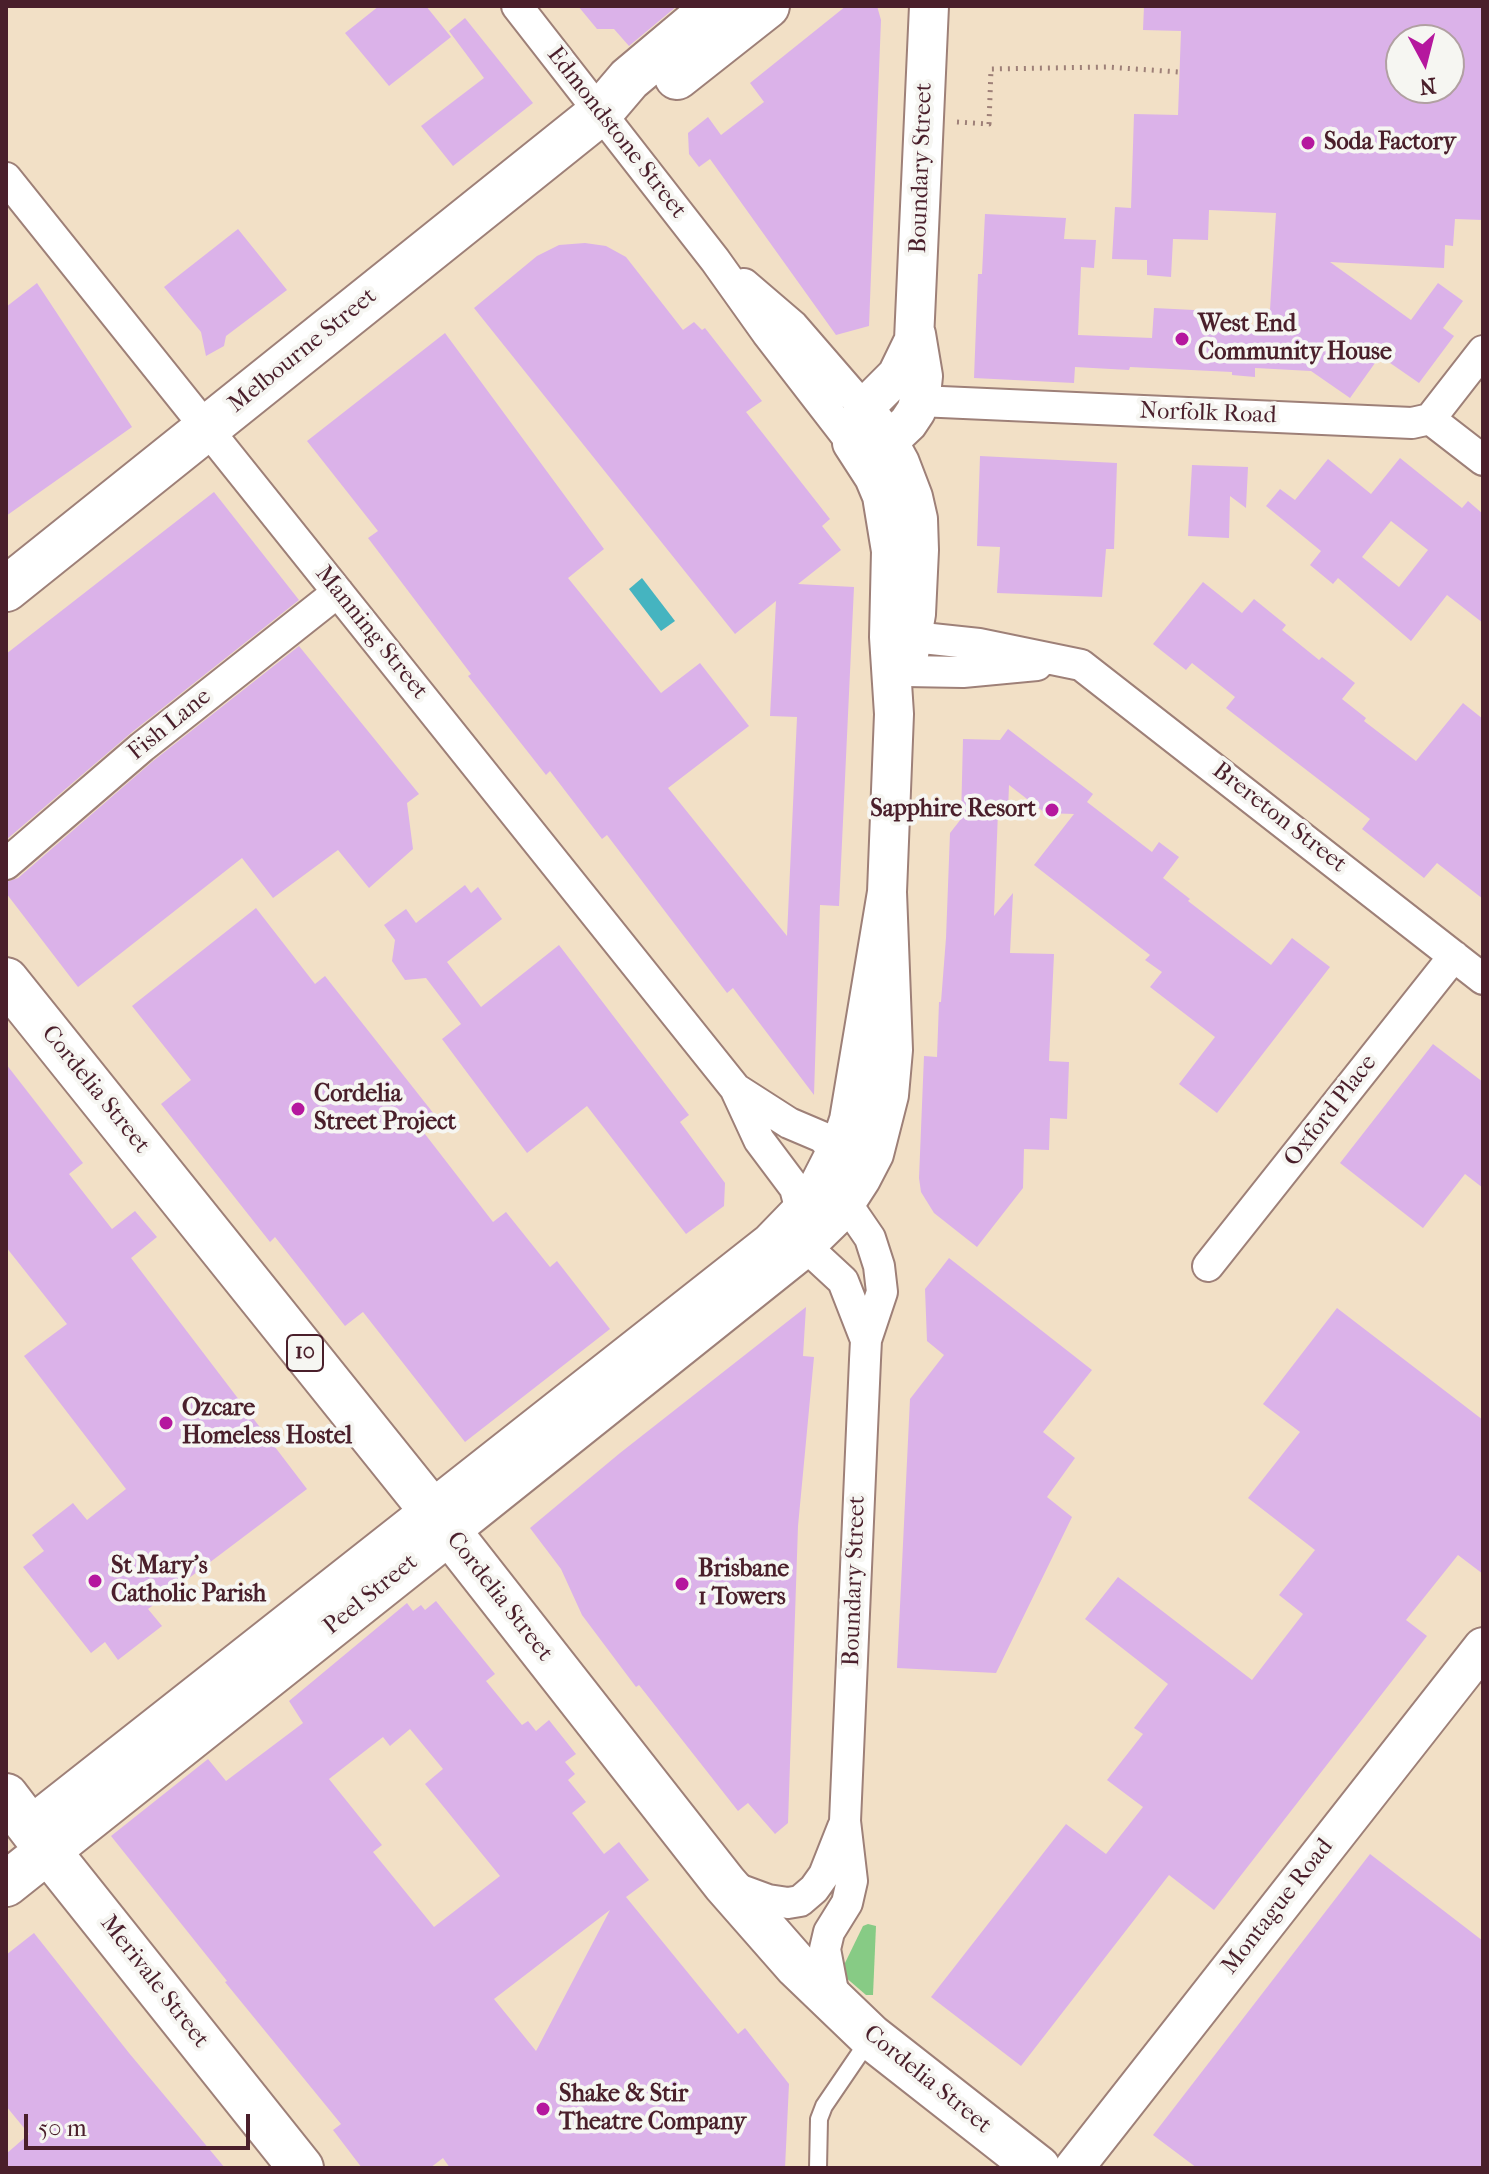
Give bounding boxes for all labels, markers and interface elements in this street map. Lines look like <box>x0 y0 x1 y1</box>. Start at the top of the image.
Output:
north arrow <box>1385 24 1465 104</box>
street label: Edmondstone Street <box>540 41 692 225</box>
text: N <box>1418 72 1438 100</box>
street label: Boundary Street <box>905 82 939 254</box>
place label: Soda Factory <box>1324 129 1456 157</box>
marker: Soda Factory <box>1299 134 1317 152</box>
street label: Melbourne Street <box>223 282 383 420</box>
place label: West End Community House <box>1198 311 1392 367</box>
marker: West End Community House <box>1173 330 1191 348</box>
street label: Norfolk Road <box>1139 397 1277 431</box>
street label: Manning Street <box>308 561 434 705</box>
street label: Fish Lane <box>123 683 217 767</box>
street label: Brereton Street <box>1206 757 1352 879</box>
place label: Sapphire Resort <box>870 796 1036 824</box>
marker: Sapphire Resort <box>1043 801 1061 819</box>
street label: Cordelia Street <box>35 1020 155 1160</box>
street label: Oxford Place <box>1278 1049 1384 1173</box>
place label: Cordelia Street Project <box>314 1081 456 1137</box>
marker: Cordelia Street Project <box>289 1100 307 1118</box>
road number: 10 <box>287 1335 323 1371</box>
place label: Ozcare Homeless Hostel <box>182 1395 352 1451</box>
marker: Ozcare Homeless Hostel <box>157 1414 175 1432</box>
street label: Boundary Street <box>838 1495 872 1667</box>
street label: Cordelia Street <box>440 1527 558 1667</box>
street label: Peel Street <box>318 1548 424 1642</box>
place label: St Mary's Catholic Parish <box>111 1553 266 1609</box>
place label: Brisbane 1 Towers <box>698 1556 789 1612</box>
marker: St Mary's Catholic Parish <box>86 1572 104 1590</box>
marker: Brisbane 1 Towers <box>673 1575 691 1593</box>
street label: Montague Road <box>1216 1833 1340 1981</box>
street label: Merivale Street <box>93 1910 215 2054</box>
street label: Cordelia Street <box>857 2020 997 2140</box>
place label: Shake & Stir Theatre Company <box>559 2081 746 2137</box>
scale bar <box>28 2098 254 2148</box>
marker: Shake & Stir Theatre Company <box>534 2100 552 2118</box>
text: 50 m <box>38 2114 87 2142</box>

